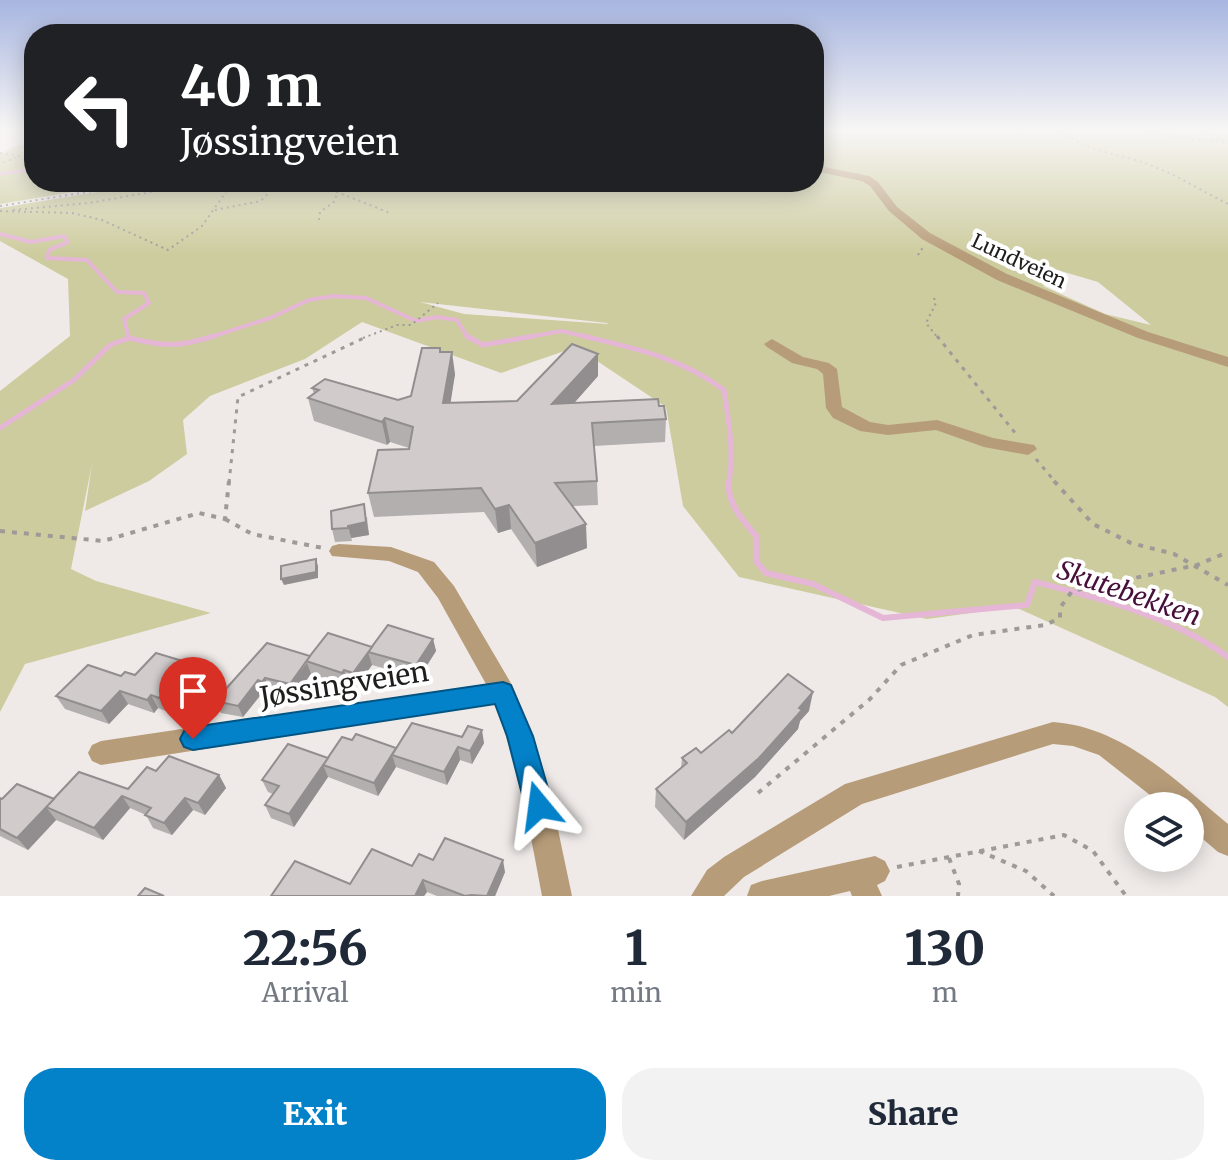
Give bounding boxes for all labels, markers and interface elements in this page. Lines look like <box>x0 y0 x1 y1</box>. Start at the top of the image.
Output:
text: 40 m <box>180 51 322 121</box>
icon: left <box>48 56 152 160</box>
text: Jøssingveien <box>180 120 399 165</box>
street label: Lundveien <box>968 228 1071 293</box>
water label: Skutebekken <box>1053 553 1205 632</box>
street label: Jøssingveien <box>256 653 431 715</box>
pin <box>159 657 227 739</box>
icon: arrive <box>171 669 215 713</box>
position arrow <box>497 764 581 848</box>
map controls <box>1124 792 1204 872</box>
button: layers <box>1124 792 1204 872</box>
text: 22:56 <box>243 918 368 978</box>
text: 1 <box>625 918 647 978</box>
text: 130 <box>905 918 985 978</box>
text: Arrival <box>262 976 349 1009</box>
text: min <box>610 976 662 1009</box>
text: m <box>932 976 958 1009</box>
button: Exit <box>24 1068 606 1160</box>
button: Share <box>622 1068 1204 1160</box>

